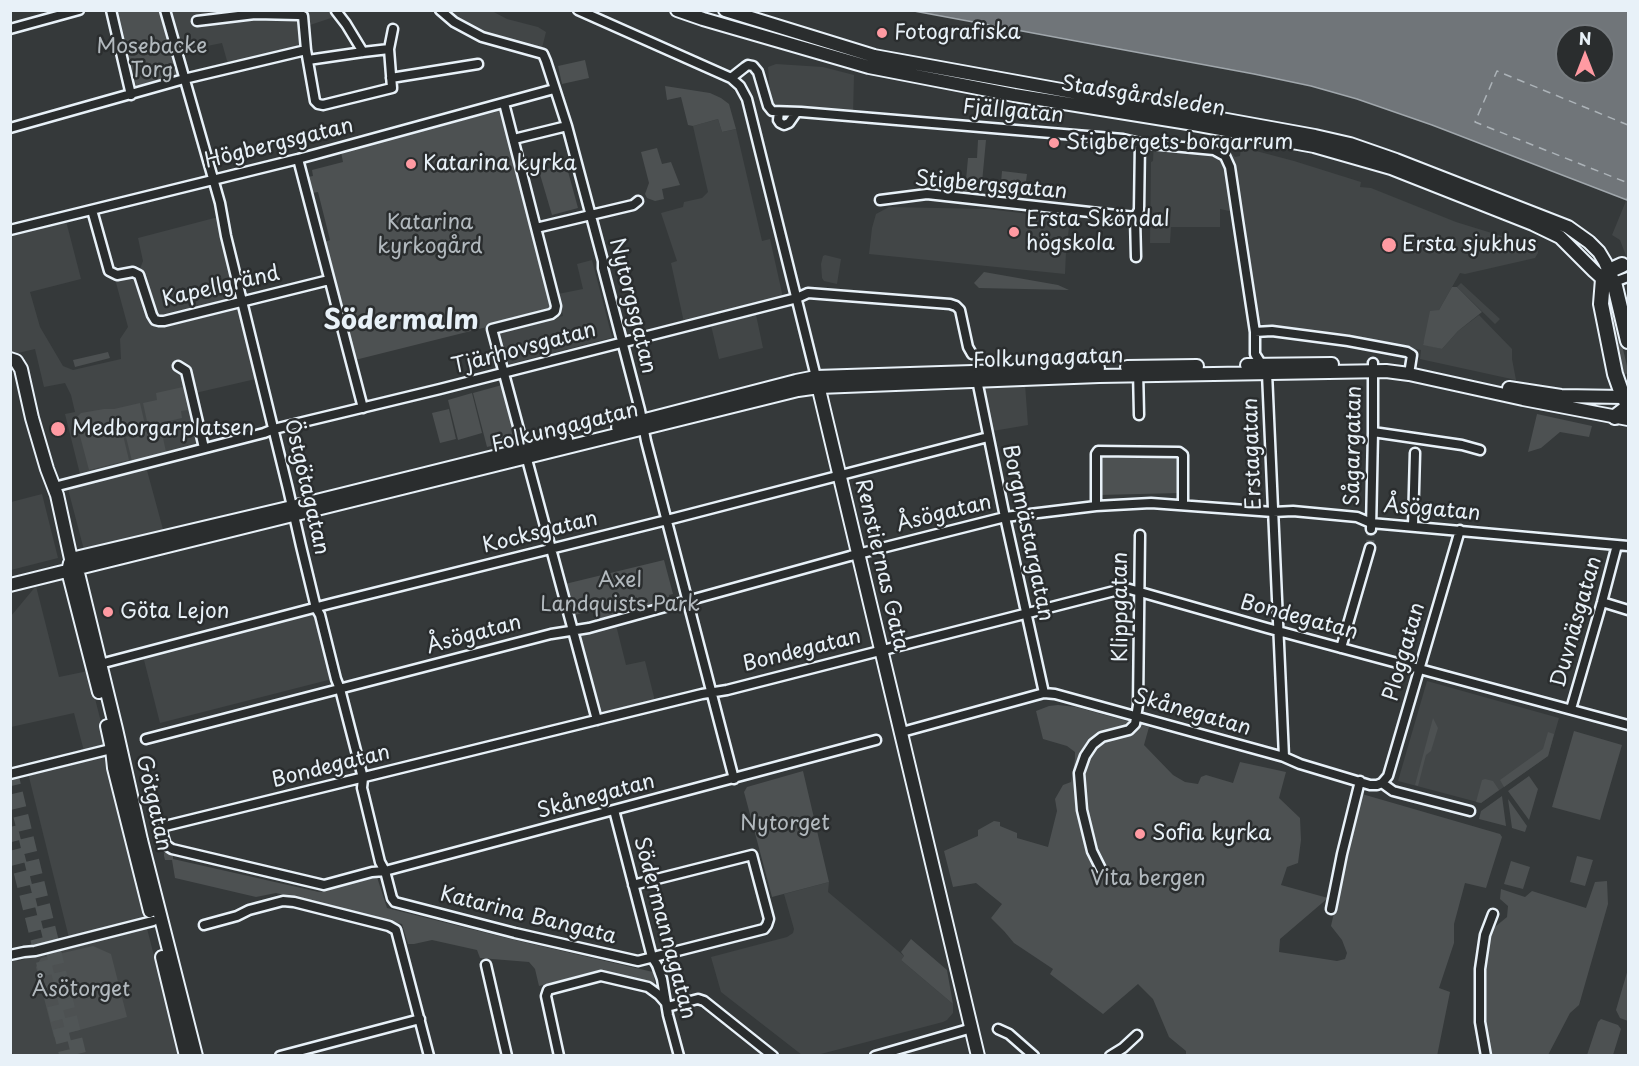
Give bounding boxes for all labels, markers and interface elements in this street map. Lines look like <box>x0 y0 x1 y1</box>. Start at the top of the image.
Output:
place label: Fotografiska <box>894 20 1021 46</box>
north arrow <box>1555 24 1615 84</box>
marker: Fotografiska <box>875 26 889 40</box>
text: N <box>1579 26 1591 50</box>
park label: Mosebacke Torg <box>96 34 208 84</box>
street label: Stadsgårdsleden <box>1059 72 1227 122</box>
street label: Fjällgatan <box>961 95 1065 129</box>
street label: Högbergsgatan <box>202 113 356 175</box>
place label: Stigbergets borgarrum <box>1066 130 1293 156</box>
marker: Stigbergets borgarrum <box>1047 136 1061 150</box>
place label: Katarina kyrka <box>423 151 577 177</box>
marker: Katarina kyrka <box>404 157 418 171</box>
street label: Stigbergsgatan <box>914 167 1068 205</box>
place label: Ersta Sköndal högskola <box>1026 207 1170 257</box>
park label: Katarina kyrkogård <box>377 210 483 260</box>
marker: Ersta Sköndal högskola <box>1007 225 1021 239</box>
place label: Ersta sjukhus <box>1402 232 1537 258</box>
street label: Nytorgsgatan <box>603 236 661 376</box>
marker: Ersta sjukhus <box>1380 236 1398 254</box>
street label: Kapellgränd <box>160 261 282 313</box>
district label: Södermalm <box>323 306 479 338</box>
street label: Tjärhovsgatan <box>449 318 599 380</box>
street label: Folkungagatan <box>972 344 1124 374</box>
street label: Sågargatan <box>1340 386 1368 506</box>
street label: Erstagatan <box>1238 397 1268 511</box>
street label: Folkungagatan <box>489 398 641 458</box>
place label: Medborgarplatsen <box>72 416 254 442</box>
street label: Östgötagatan <box>278 417 334 557</box>
marker: Medborgarplatsen <box>49 420 67 438</box>
street label: Borgmästargatan <box>996 442 1058 624</box>
street label: Renstiernas Gata <box>849 477 913 653</box>
street label: Åsögatan <box>894 490 994 538</box>
street label: Åsögatan <box>1382 493 1482 527</box>
street label: Kocksgatan <box>480 506 600 560</box>
street label: Klippgatan <box>1108 552 1134 662</box>
street label: Duvnäsgatan <box>1546 554 1608 690</box>
park label: Axel Landquists Park <box>540 568 700 618</box>
street label: Bondegatan <box>1237 590 1361 646</box>
place label: Göta Lejon <box>120 599 229 625</box>
street label: Ploggatan <box>1379 600 1431 704</box>
marker: Göta Lejon <box>101 605 115 619</box>
street label: Åsögatan <box>424 610 524 660</box>
street label: Bondegatan <box>740 624 864 678</box>
street label: Skånegatan <box>1130 684 1254 742</box>
street label: Bondegatan <box>269 740 393 794</box>
street label: Götgatan <box>130 752 176 854</box>
street label: Skånegatan <box>534 769 658 825</box>
park label: Nytorget <box>740 811 830 837</box>
place label: Sofia kyrka <box>1152 821 1271 847</box>
marker: Sofia kyrka <box>1133 827 1147 841</box>
street label: Södermannagatan <box>628 834 700 1022</box>
park label: Vita bergen <box>1090 866 1206 892</box>
street label: Katarina Bangata <box>437 882 619 950</box>
park label: Åsötorget <box>32 977 130 1003</box>

